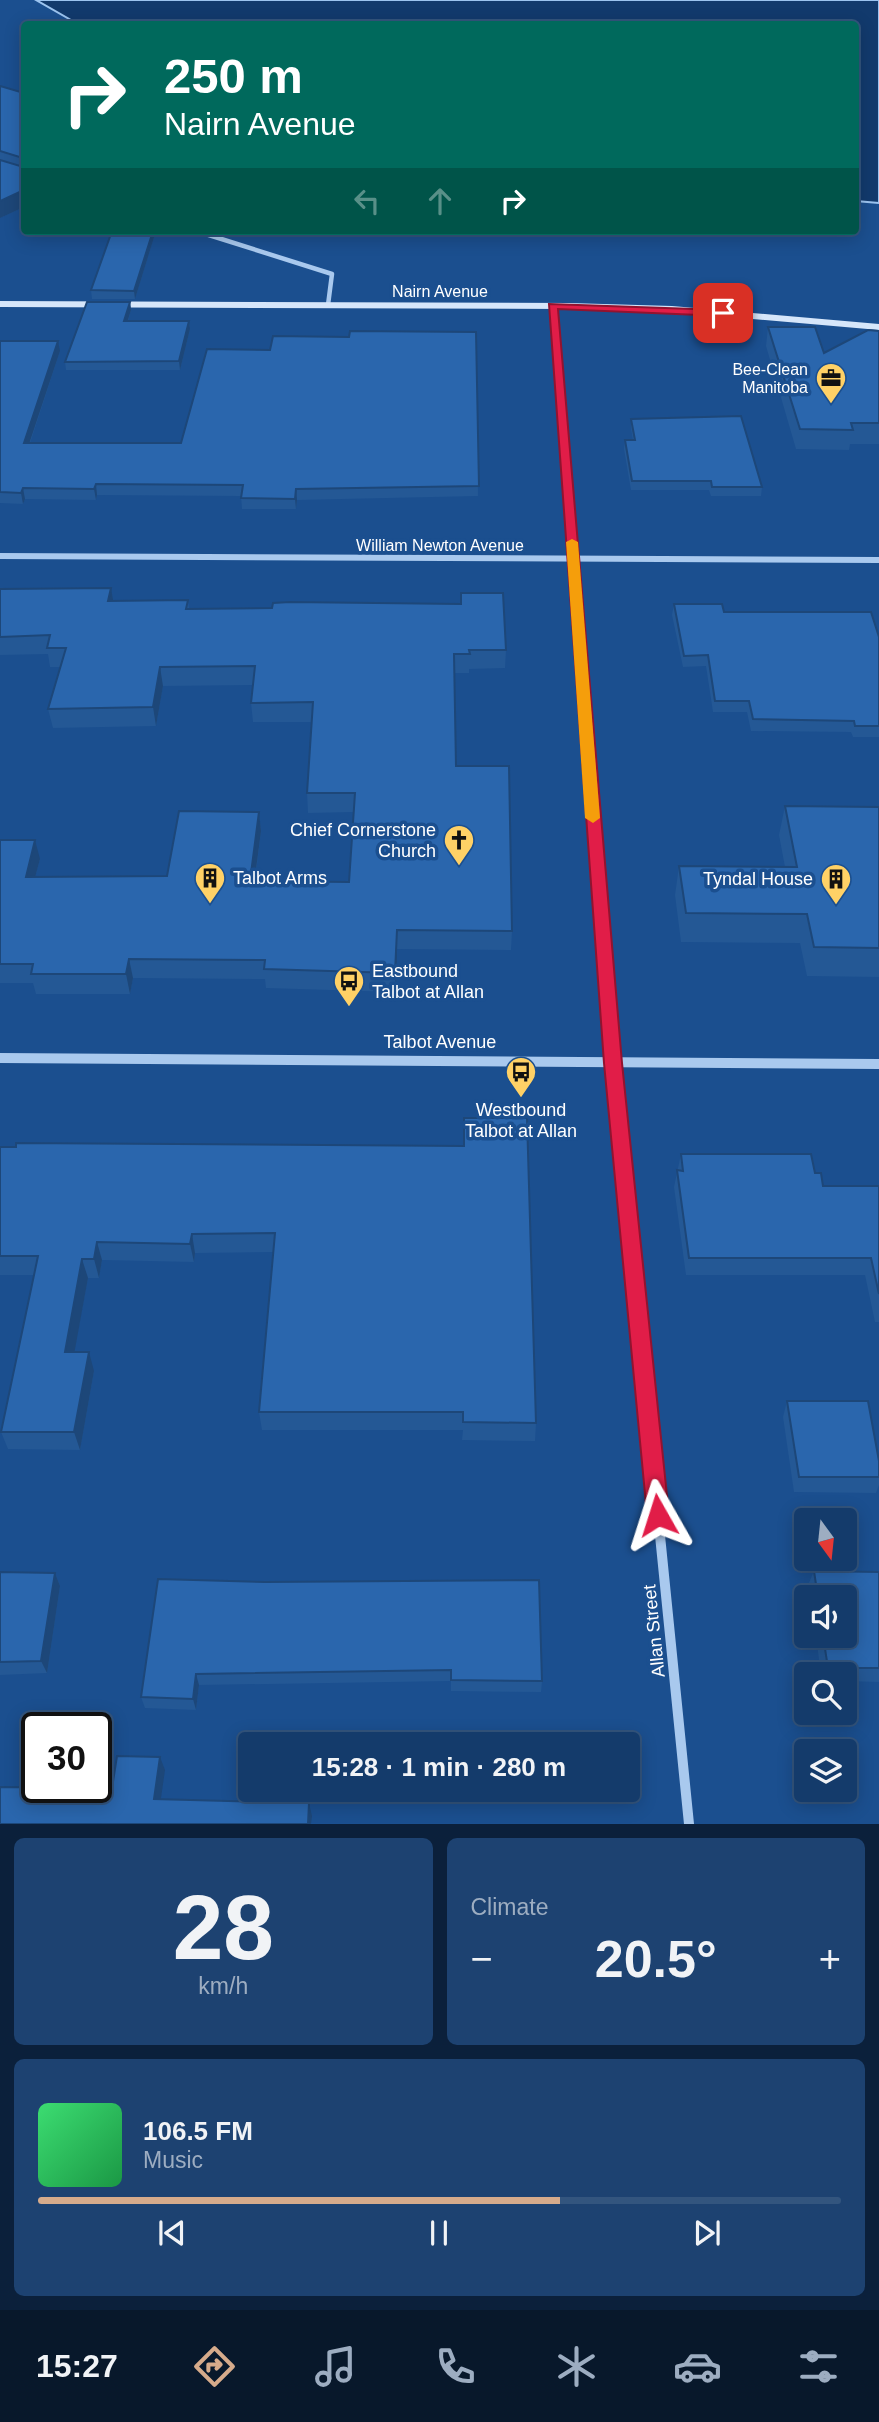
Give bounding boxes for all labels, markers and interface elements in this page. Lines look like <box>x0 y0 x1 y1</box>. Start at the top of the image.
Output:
icon: right <box>49 49 140 140</box>
text: 250 m <box>164 49 303 103</box>
text: Nairn Avenue <box>164 106 356 142</box>
icon: left <box>348 182 386 220</box>
icon: ahead <box>421 182 459 220</box>
icon: right <box>494 182 532 220</box>
street label: Nairn Avenue <box>392 283 488 300</box>
pin <box>693 283 753 343</box>
icon: arrive <box>704 294 742 332</box>
place label: Bee-Clean Manitoba <box>732 361 808 396</box>
office icon: Bee-Clean Manitoba <box>814 361 848 405</box>
street label: William Newton Avenue <box>356 537 524 554</box>
place label: Chief Cornerstone Church <box>290 820 436 861</box>
church icon: Chief Cornerstone Church <box>442 823 476 867</box>
building icon: Talbot Arms <box>193 861 227 905</box>
building icon: Tyndal House <box>819 862 853 906</box>
place label: Talbot Arms <box>233 868 327 888</box>
place label: Tyndal House <box>703 869 813 889</box>
place label: Eastbound Talbot at Allan <box>372 961 484 1002</box>
bus stop icon: Eastbound Talbot at Allan <box>332 964 366 1008</box>
street label: Talbot Avenue <box>384 1032 496 1052</box>
bus stop icon: Westbound Talbot at Allan <box>504 1055 538 1099</box>
place label: Westbound Talbot at Allan <box>465 1100 577 1141</box>
position arrow <box>621 1478 695 1552</box>
north arrow <box>794 1508 858 1572</box>
map controls <box>794 1508 857 1802</box>
street label: Allan Street <box>639 1584 669 1678</box>
button: sound <box>794 1585 857 1648</box>
button: search <box>794 1662 857 1725</box>
speed limit sign: 30 <box>21 1712 112 1803</box>
button: layers <box>794 1739 857 1802</box>
text: 15:28 · 1 min · 280 m <box>312 1752 566 1782</box>
text: 28 <box>173 1877 274 1978</box>
text: Climate <box>471 1894 548 1920</box>
text: 20.5° <box>595 1930 717 1988</box>
text: − <box>471 1938 493 1980</box>
text: + <box>819 1938 841 1980</box>
text: km/h <box>198 1973 248 1999</box>
text: 106.5 FM <box>143 2116 253 2146</box>
text: Music <box>143 2147 203 2173</box>
icon: previous <box>153 2214 191 2252</box>
icon: pause <box>420 2214 458 2252</box>
icon: next <box>688 2214 726 2252</box>
icon: directions <box>190 2342 239 2391</box>
icon: music <box>311 2342 360 2391</box>
icon: phone <box>431 2342 480 2391</box>
icon: climate <box>552 2342 601 2391</box>
icon: car <box>673 2342 722 2391</box>
icon: filters <box>794 2342 843 2391</box>
text: 15:27 <box>36 2348 118 2384</box>

